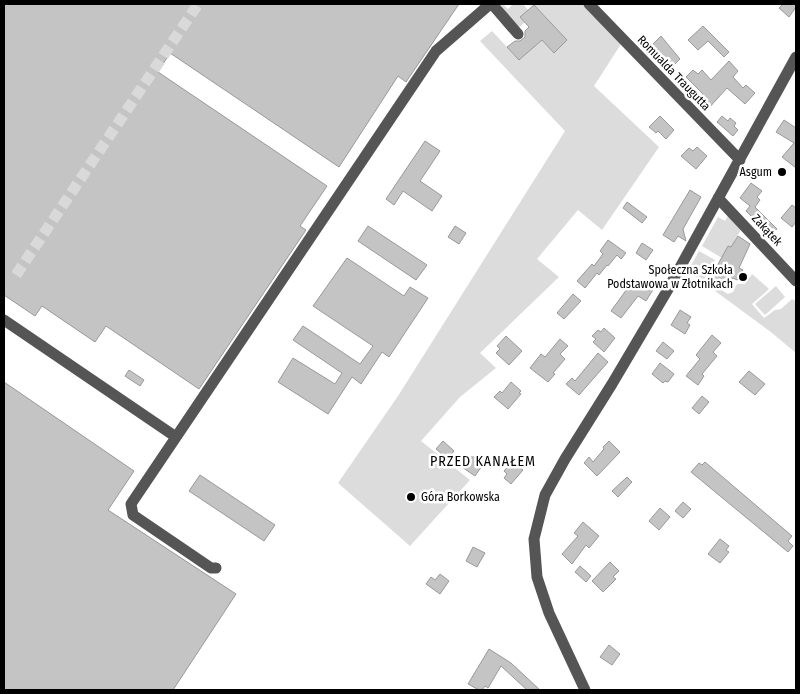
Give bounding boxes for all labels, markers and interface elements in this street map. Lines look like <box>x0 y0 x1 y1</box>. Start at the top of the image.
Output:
street label: Romualda Traugutta <box>635 33 713 113</box>
place label: Asgum <box>740 165 772 179</box>
marker: Asgum <box>776 166 788 178</box>
street label: Zakątek <box>749 211 785 249</box>
place label: Społeczna Szkoła Podstawowa w Złotnikach <box>607 263 733 291</box>
marker: Społeczna Szkoła Podstawowa w Złotnikach <box>737 271 749 283</box>
district label: PRZED KANAŁEM <box>430 453 536 470</box>
place label: Góra Borkowska <box>421 490 500 504</box>
marker: Góra Borkowska <box>405 491 417 503</box>

